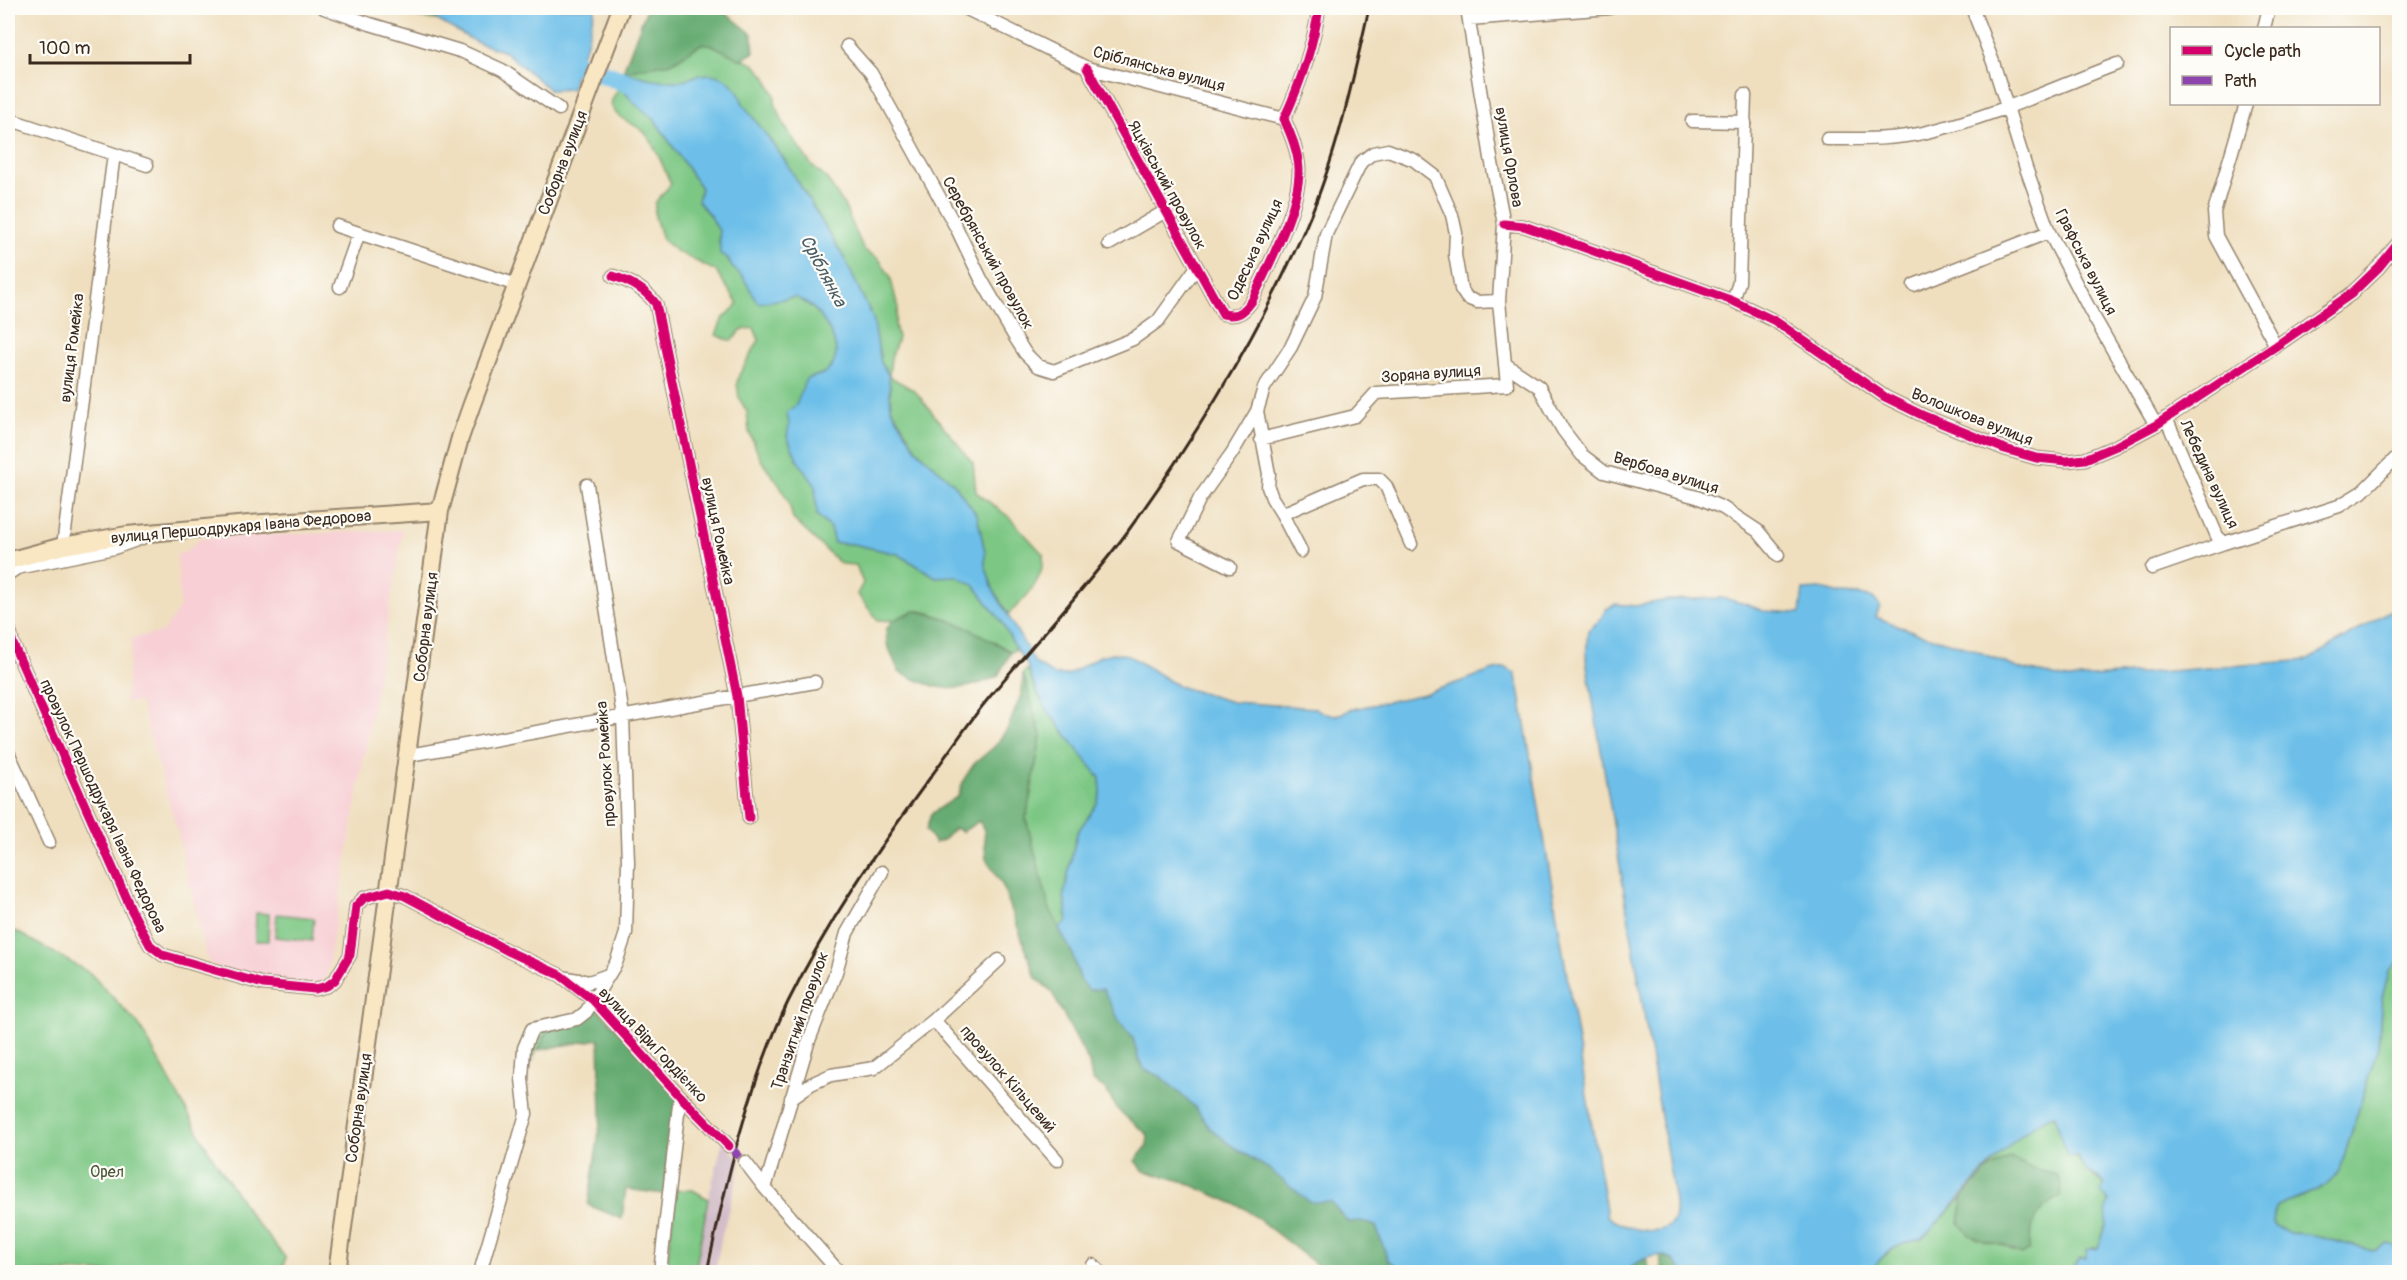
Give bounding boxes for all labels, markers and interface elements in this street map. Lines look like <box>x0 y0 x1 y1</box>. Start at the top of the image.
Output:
scale bar <box>30 27 190 65</box>
legend <box>2170 27 2380 105</box>
text: 100 m <box>39 37 91 60</box>
text: Cycle path <box>2224 40 2301 63</box>
street label: Сріблянська вулиця <box>1091 42 1227 96</box>
text: Path <box>2224 70 2257 93</box>
street label: вулиця Орлова <box>1490 105 1528 209</box>
street label: Соборна вулиця <box>534 108 592 218</box>
street label: Яцківський провулок <box>1123 117 1211 253</box>
street label: Серебрянський провулок <box>938 173 1038 333</box>
street label: Одеська вулиця <box>1223 196 1287 304</box>
street label: Графська вулиця <box>2051 206 2121 318</box>
water label: Сріблянка <box>795 231 852 312</box>
street label: вулиця Ромейка <box>55 292 89 404</box>
street label: Зоряна вулиця <box>1380 361 1482 387</box>
street label: Волошкова вулиця <box>1908 383 2036 451</box>
street label: Лебедина вулиця <box>2175 415 2243 532</box>
street label: Вербова вулиця <box>1611 448 1721 498</box>
street label: вулиця Ромейка <box>697 475 739 587</box>
street label: вулиця Першодрукаря Івана Федорова <box>110 506 372 548</box>
street label: Соборна вулиця <box>409 571 443 683</box>
street label: провулок Першодрукаря Івана Федорова <box>35 676 171 936</box>
street label: провулок Ромейка <box>592 700 620 828</box>
street label: Транзитний провулок <box>767 949 833 1093</box>
street label: вулиця Віри Гордієнко <box>594 983 712 1107</box>
street label: провулок Кільцевий <box>956 1021 1060 1137</box>
street label: Соборна вулиця <box>341 1052 377 1164</box>
park label: Орел <box>90 1162 124 1182</box>

